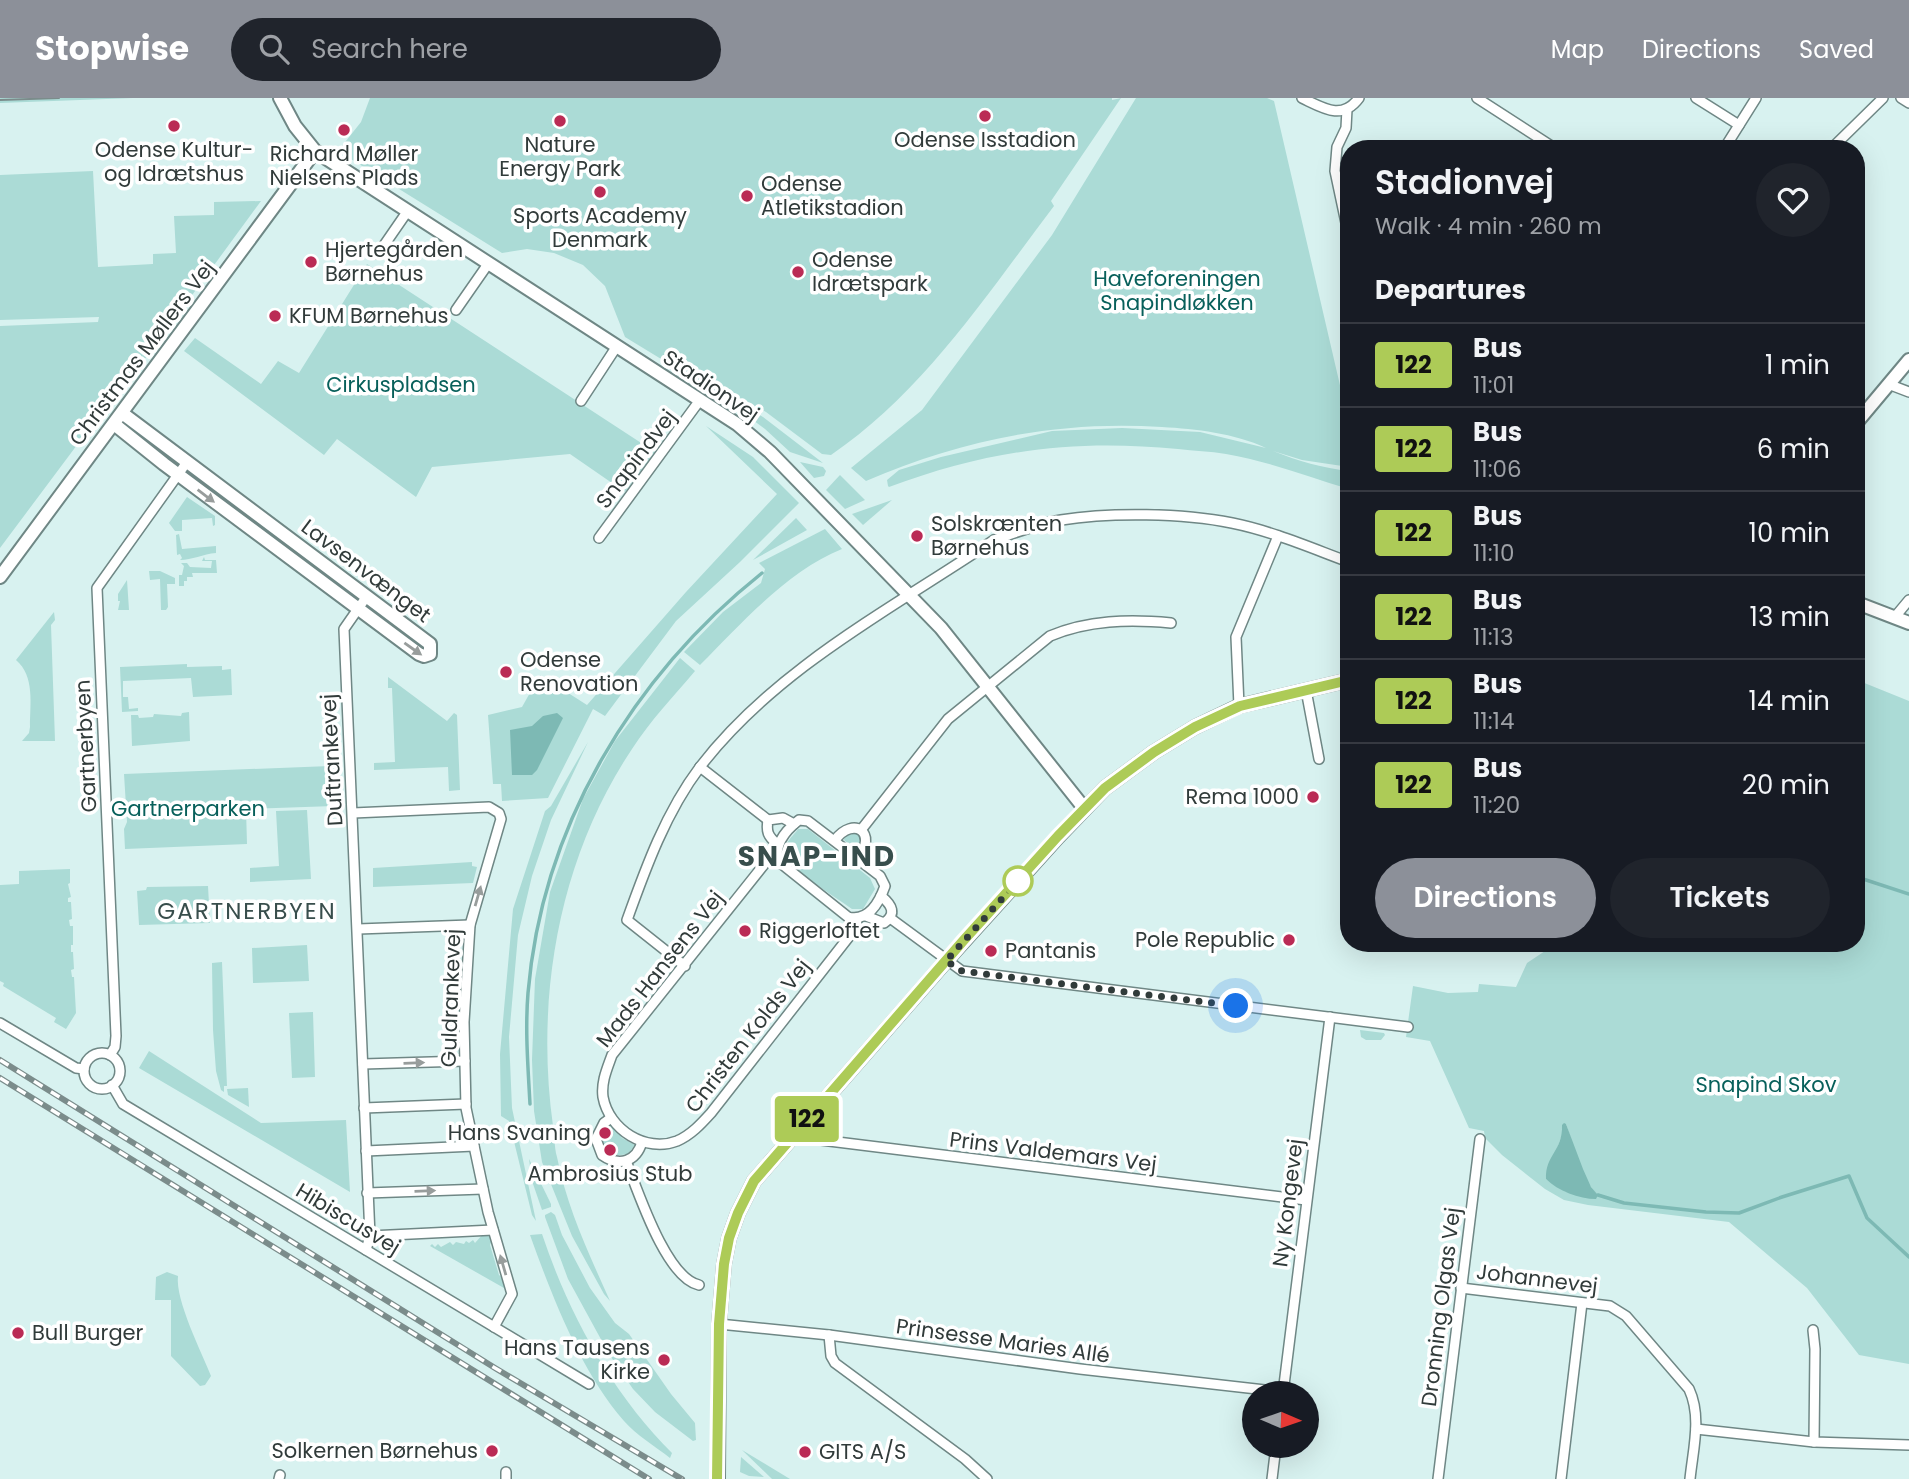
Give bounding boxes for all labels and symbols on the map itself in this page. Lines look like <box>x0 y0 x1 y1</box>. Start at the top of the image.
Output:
marker: Odense Isstadion <box>977 108 993 124</box>
marker: Nature Energy Park <box>552 113 568 129</box>
marker: Odense Kultur- og Idrætshus <box>166 118 182 134</box>
marker: Richard Møller Nielsens Plads <box>336 122 352 138</box>
place label: Odense Isstadion <box>894 125 1076 154</box>
place label: Nature Energy Park <box>499 130 621 183</box>
place label: Odense Kultur- og Idrætshus <box>95 135 253 188</box>
place label: Richard Møller Nielsens Plads <box>270 139 418 192</box>
place label: Odense Atletikstadion <box>761 169 904 222</box>
marker: Sports Academy Denmark <box>592 184 608 200</box>
marker: Odense Atletikstadion <box>739 188 755 204</box>
place label: Sports Academy Denmark <box>513 201 687 254</box>
place label: Hjertegården Børnehus <box>325 235 463 288</box>
place label: Odense Idrætspark <box>812 245 928 298</box>
street label: Christmas Møllers Vej <box>62 254 221 451</box>
marker: Hjertegården Børnehus <box>303 254 319 270</box>
marker: Odense Idrætspark <box>790 264 806 280</box>
park label: Haveforeningen Snapindløkken <box>1093 264 1261 317</box>
place label: KFUM Børnehus <box>289 301 448 330</box>
marker: KFUM Børnehus <box>267 308 283 324</box>
street label: Stadionvej <box>657 343 765 428</box>
park label: Cirkuspladsen <box>326 370 476 399</box>
street label: Snapindvej <box>589 403 682 514</box>
one-way arrow <box>197 489 216 503</box>
place label: Solskrænten Børnehus <box>931 509 1062 562</box>
street label: Lavsenvænget <box>295 512 437 629</box>
marker: Solskrænten Børnehus <box>909 528 925 544</box>
one-way arrow <box>404 642 422 656</box>
place label: Odense Renovation <box>520 645 638 698</box>
marker: Odense Renovation <box>498 664 514 680</box>
street label: Gartnerbyen <box>68 679 103 813</box>
street label: Duftrankevej <box>314 693 349 827</box>
place label: Rema 1000 <box>1185 782 1299 811</box>
marker: Rema 1000 <box>1305 789 1321 805</box>
park label: Gartnerparken <box>111 794 265 823</box>
district label: SNAP-IND <box>738 837 896 876</box>
unlabelled marker <box>1003 866 1033 896</box>
street label: Mads Hansens Vej <box>589 884 730 1053</box>
one-way arrow <box>473 885 484 907</box>
district label: GARTNERBYEN <box>157 895 337 927</box>
place label: Riggerloftet <box>759 916 880 945</box>
marker: Riggerloftet <box>737 923 753 939</box>
place label: Pole Republic <box>1135 925 1275 954</box>
street label: Guldrankevej <box>434 928 467 1068</box>
marker: Pole Republic <box>1281 932 1297 948</box>
place label: Pantanis <box>1005 936 1096 965</box>
marker: Pantanis <box>983 943 999 959</box>
street label: Christen Kolds Vej <box>678 953 817 1119</box>
your location <box>1218 988 1253 1023</box>
one-way arrow <box>403 1057 425 1068</box>
park label: Snapind Skov <box>1696 1070 1837 1099</box>
line badge: 122 <box>767 1096 847 1142</box>
place label: Hans Svaning <box>448 1118 591 1147</box>
street label: Prins Valdemars Vej <box>948 1124 1158 1179</box>
marker: Hans Svaning <box>597 1125 613 1141</box>
street label: Ny Kongevej <box>1265 1137 1310 1269</box>
marker: Ambrosius Stub <box>602 1142 618 1158</box>
place label: Ambrosius Stub <box>528 1159 693 1188</box>
street label: Hibiscusvej <box>291 1176 406 1261</box>
one-way arrow <box>415 1186 437 1197</box>
street label: Dronning Olgas Vej <box>1414 1206 1467 1408</box>
one-way arrow <box>498 1254 508 1275</box>
street label: Johannevej <box>1475 1257 1599 1300</box>
street label: Prinsesse Maries Allé <box>894 1311 1112 1370</box>
place label: Bull Burger <box>32 1318 144 1347</box>
marker: Bull Burger <box>10 1325 26 1341</box>
place label: Hans Tausens Kirke <box>504 1333 650 1386</box>
marker: Hans Tausens Kirke <box>656 1352 672 1368</box>
north arrow <box>1242 1381 1320 1458</box>
place label: Solkernen Børnehus <box>271 1436 478 1465</box>
place label: GITS A/S <box>819 1437 906 1466</box>
marker: Solkernen Børnehus <box>484 1443 500 1459</box>
marker: GITS A/S <box>797 1444 813 1460</box>

